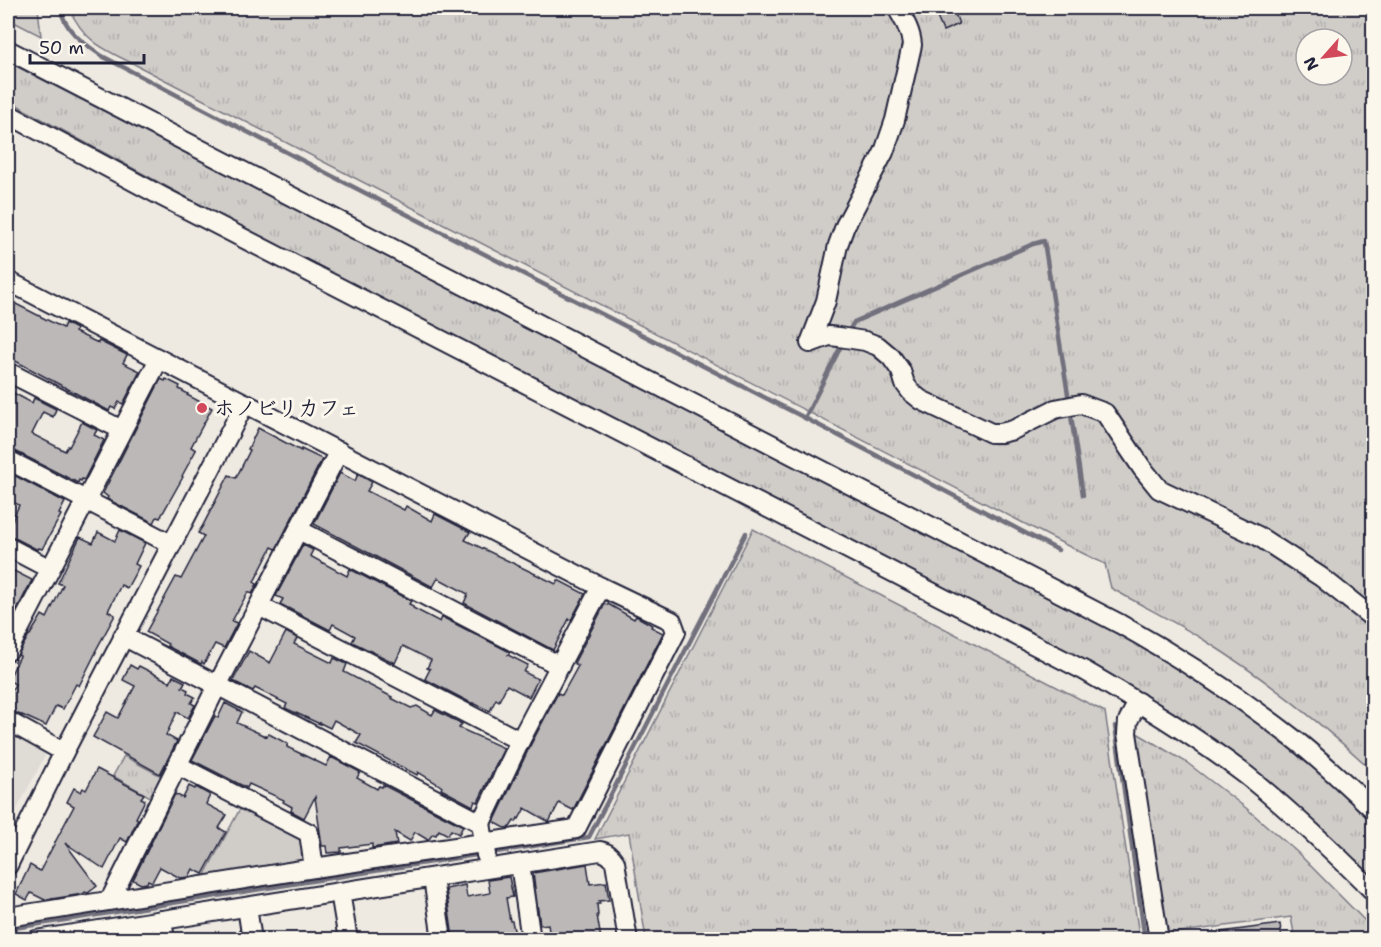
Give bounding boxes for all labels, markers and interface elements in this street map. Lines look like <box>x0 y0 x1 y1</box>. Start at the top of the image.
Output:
scale bar <box>30 27 144 65</box>
north arrow <box>1294 27 1354 87</box>
text: 50 m <box>39 36 84 60</box>
text: N <box>1299 53 1323 74</box>
place label: ホノビリカフェ <box>214 394 359 422</box>
marker: ホノビリカフェ <box>195 401 209 415</box>

